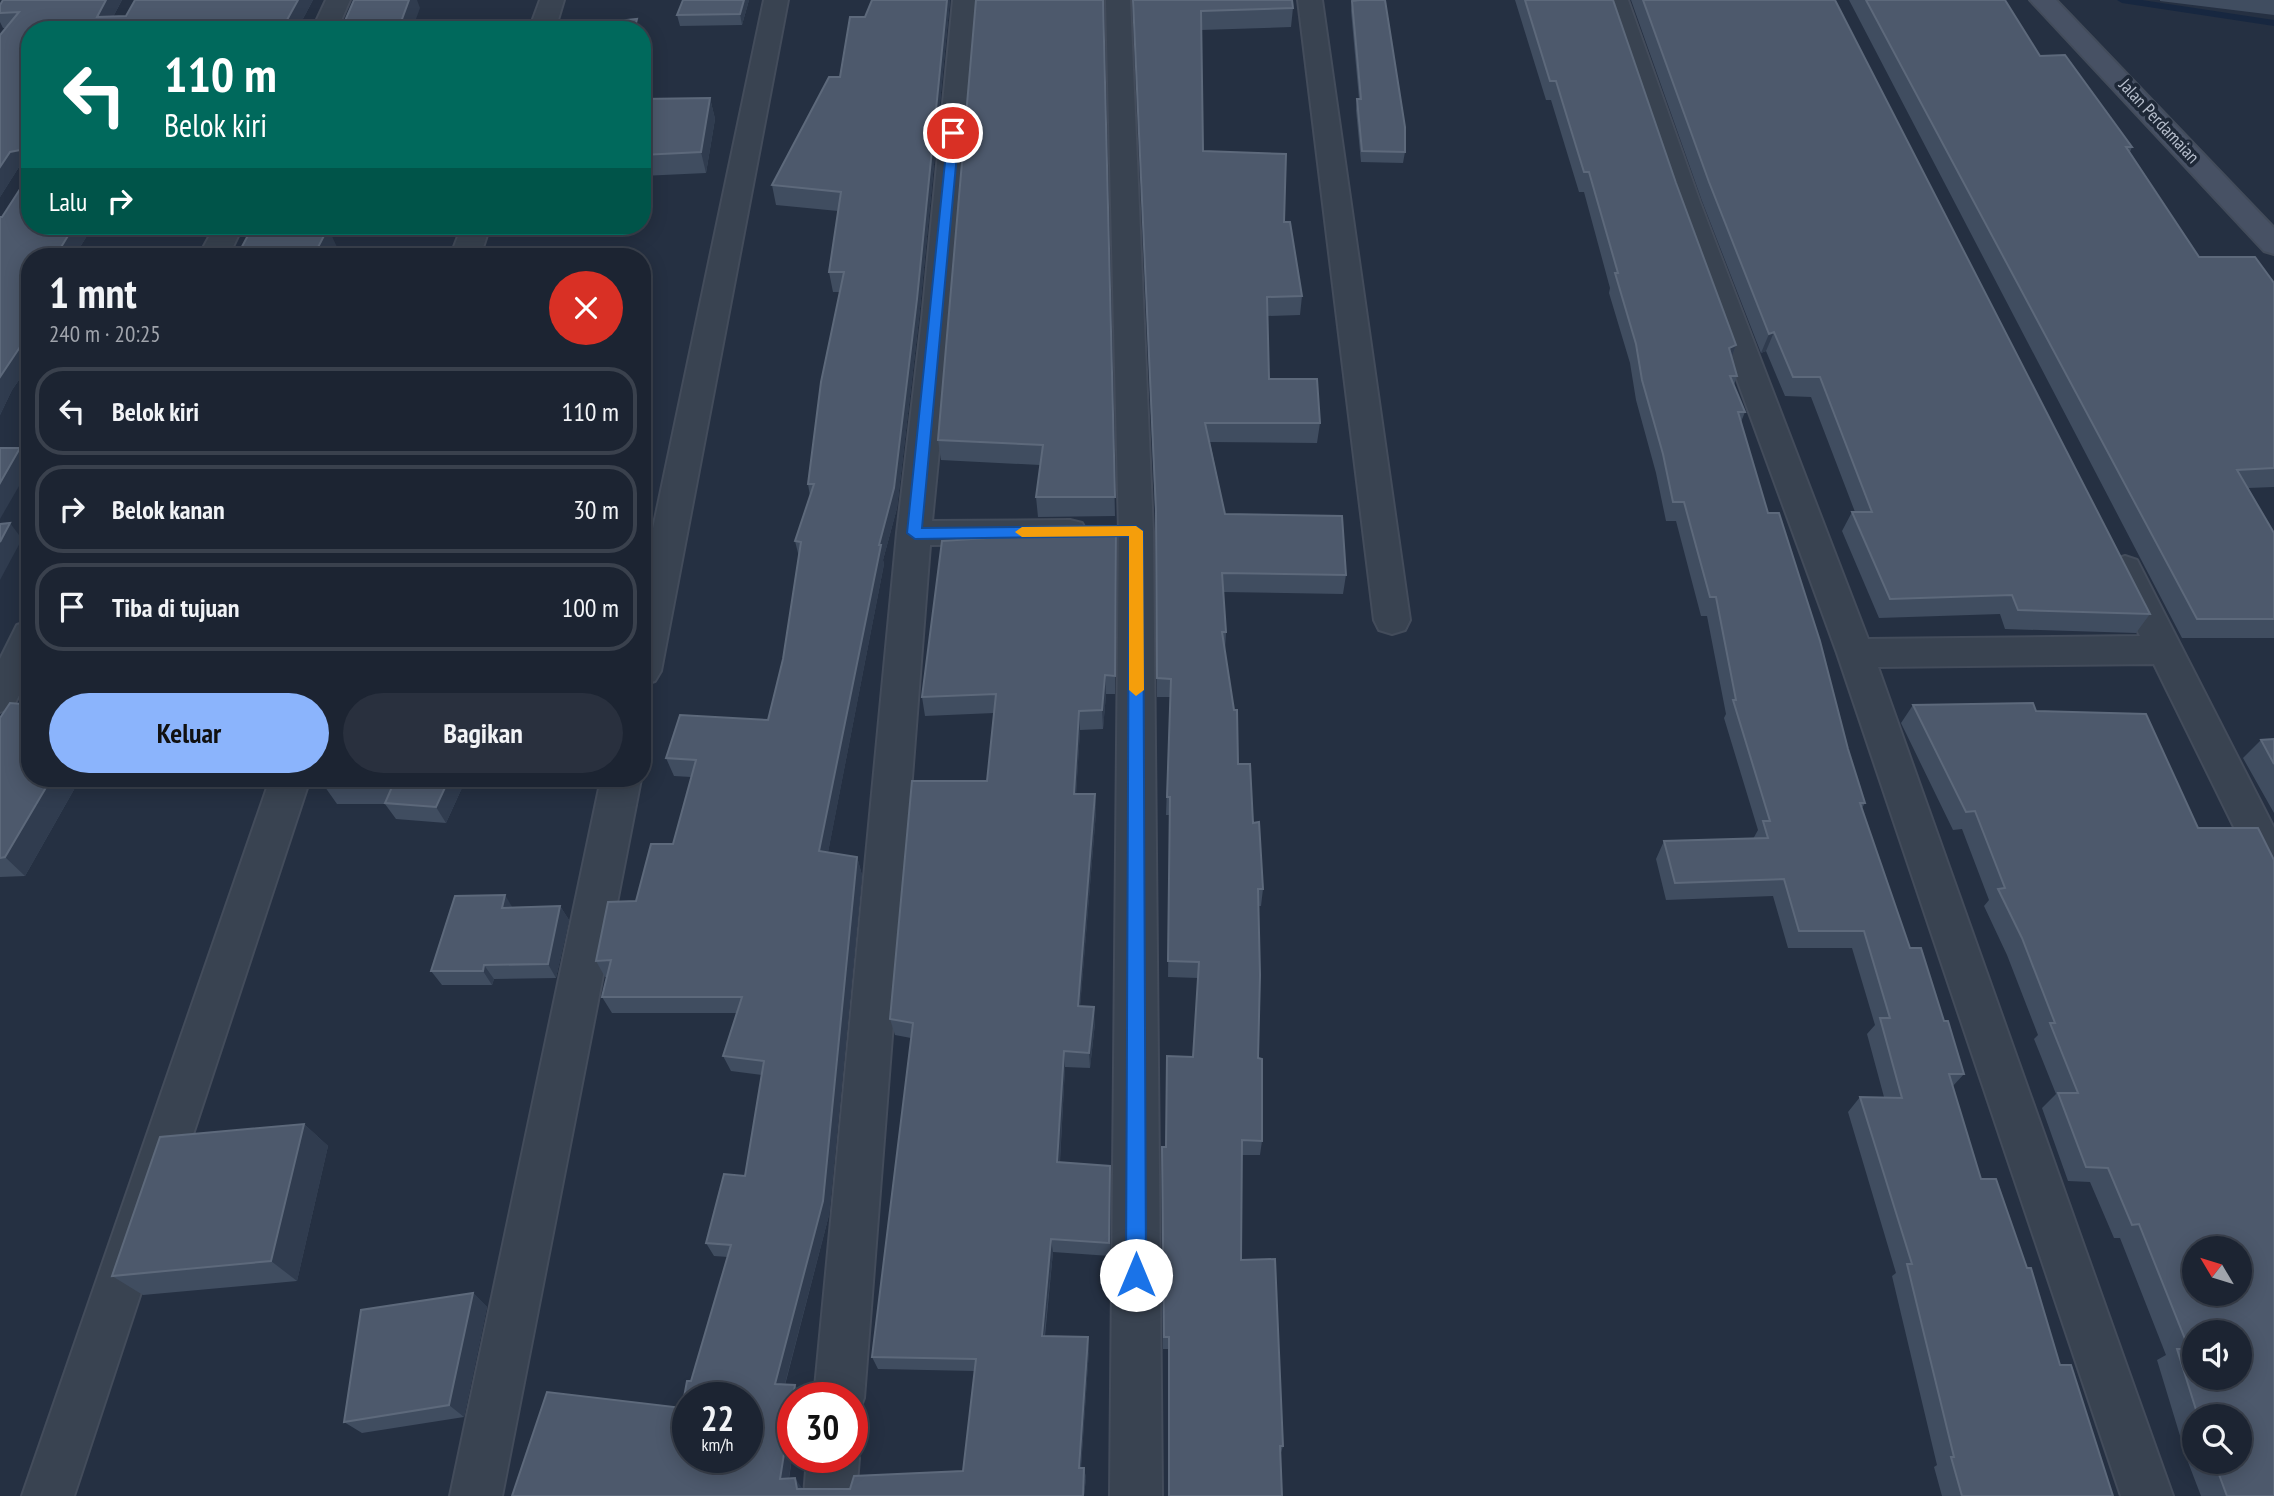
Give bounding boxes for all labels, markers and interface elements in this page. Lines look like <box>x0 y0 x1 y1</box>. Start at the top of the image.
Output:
text: 110 m <box>164 42 277 106</box>
icon: left <box>49 49 140 140</box>
street label: Jalan Perdamaian <box>2114 73 2204 168</box>
pin <box>923 103 983 163</box>
text: Belok kiri <box>164 104 267 146</box>
icon: arrive <box>934 114 972 152</box>
icon: right <box>101 182 139 220</box>
text: Lalu <box>49 185 87 218</box>
text: 1 mnt <box>49 265 137 320</box>
button: close <box>549 271 623 345</box>
text: 240 m · 20:25 <box>49 319 161 348</box>
icon: left <box>53 392 91 430</box>
text: Belok kiri <box>112 395 199 428</box>
text: 110 m <box>561 395 619 428</box>
icon: right <box>53 490 91 528</box>
text: Belok kanan <box>112 493 225 526</box>
text: 30 m <box>573 493 619 526</box>
icon: arrive <box>53 588 91 626</box>
text: Tiba di tujuan <box>112 591 240 624</box>
text: 100 m <box>561 591 619 624</box>
button: Keluar <box>49 693 329 773</box>
button: Bagikan <box>343 693 623 773</box>
north arrow <box>2182 1236 2252 1306</box>
map controls <box>2182 1236 2252 1474</box>
position arrow <box>1099 1238 1173 1312</box>
button: sound <box>2182 1320 2252 1390</box>
speed limit sign: 30 <box>777 1382 868 1473</box>
text: 22 <box>701 1395 734 1441</box>
button: search <box>2182 1404 2252 1474</box>
text: km/h <box>702 1433 733 1456</box>

